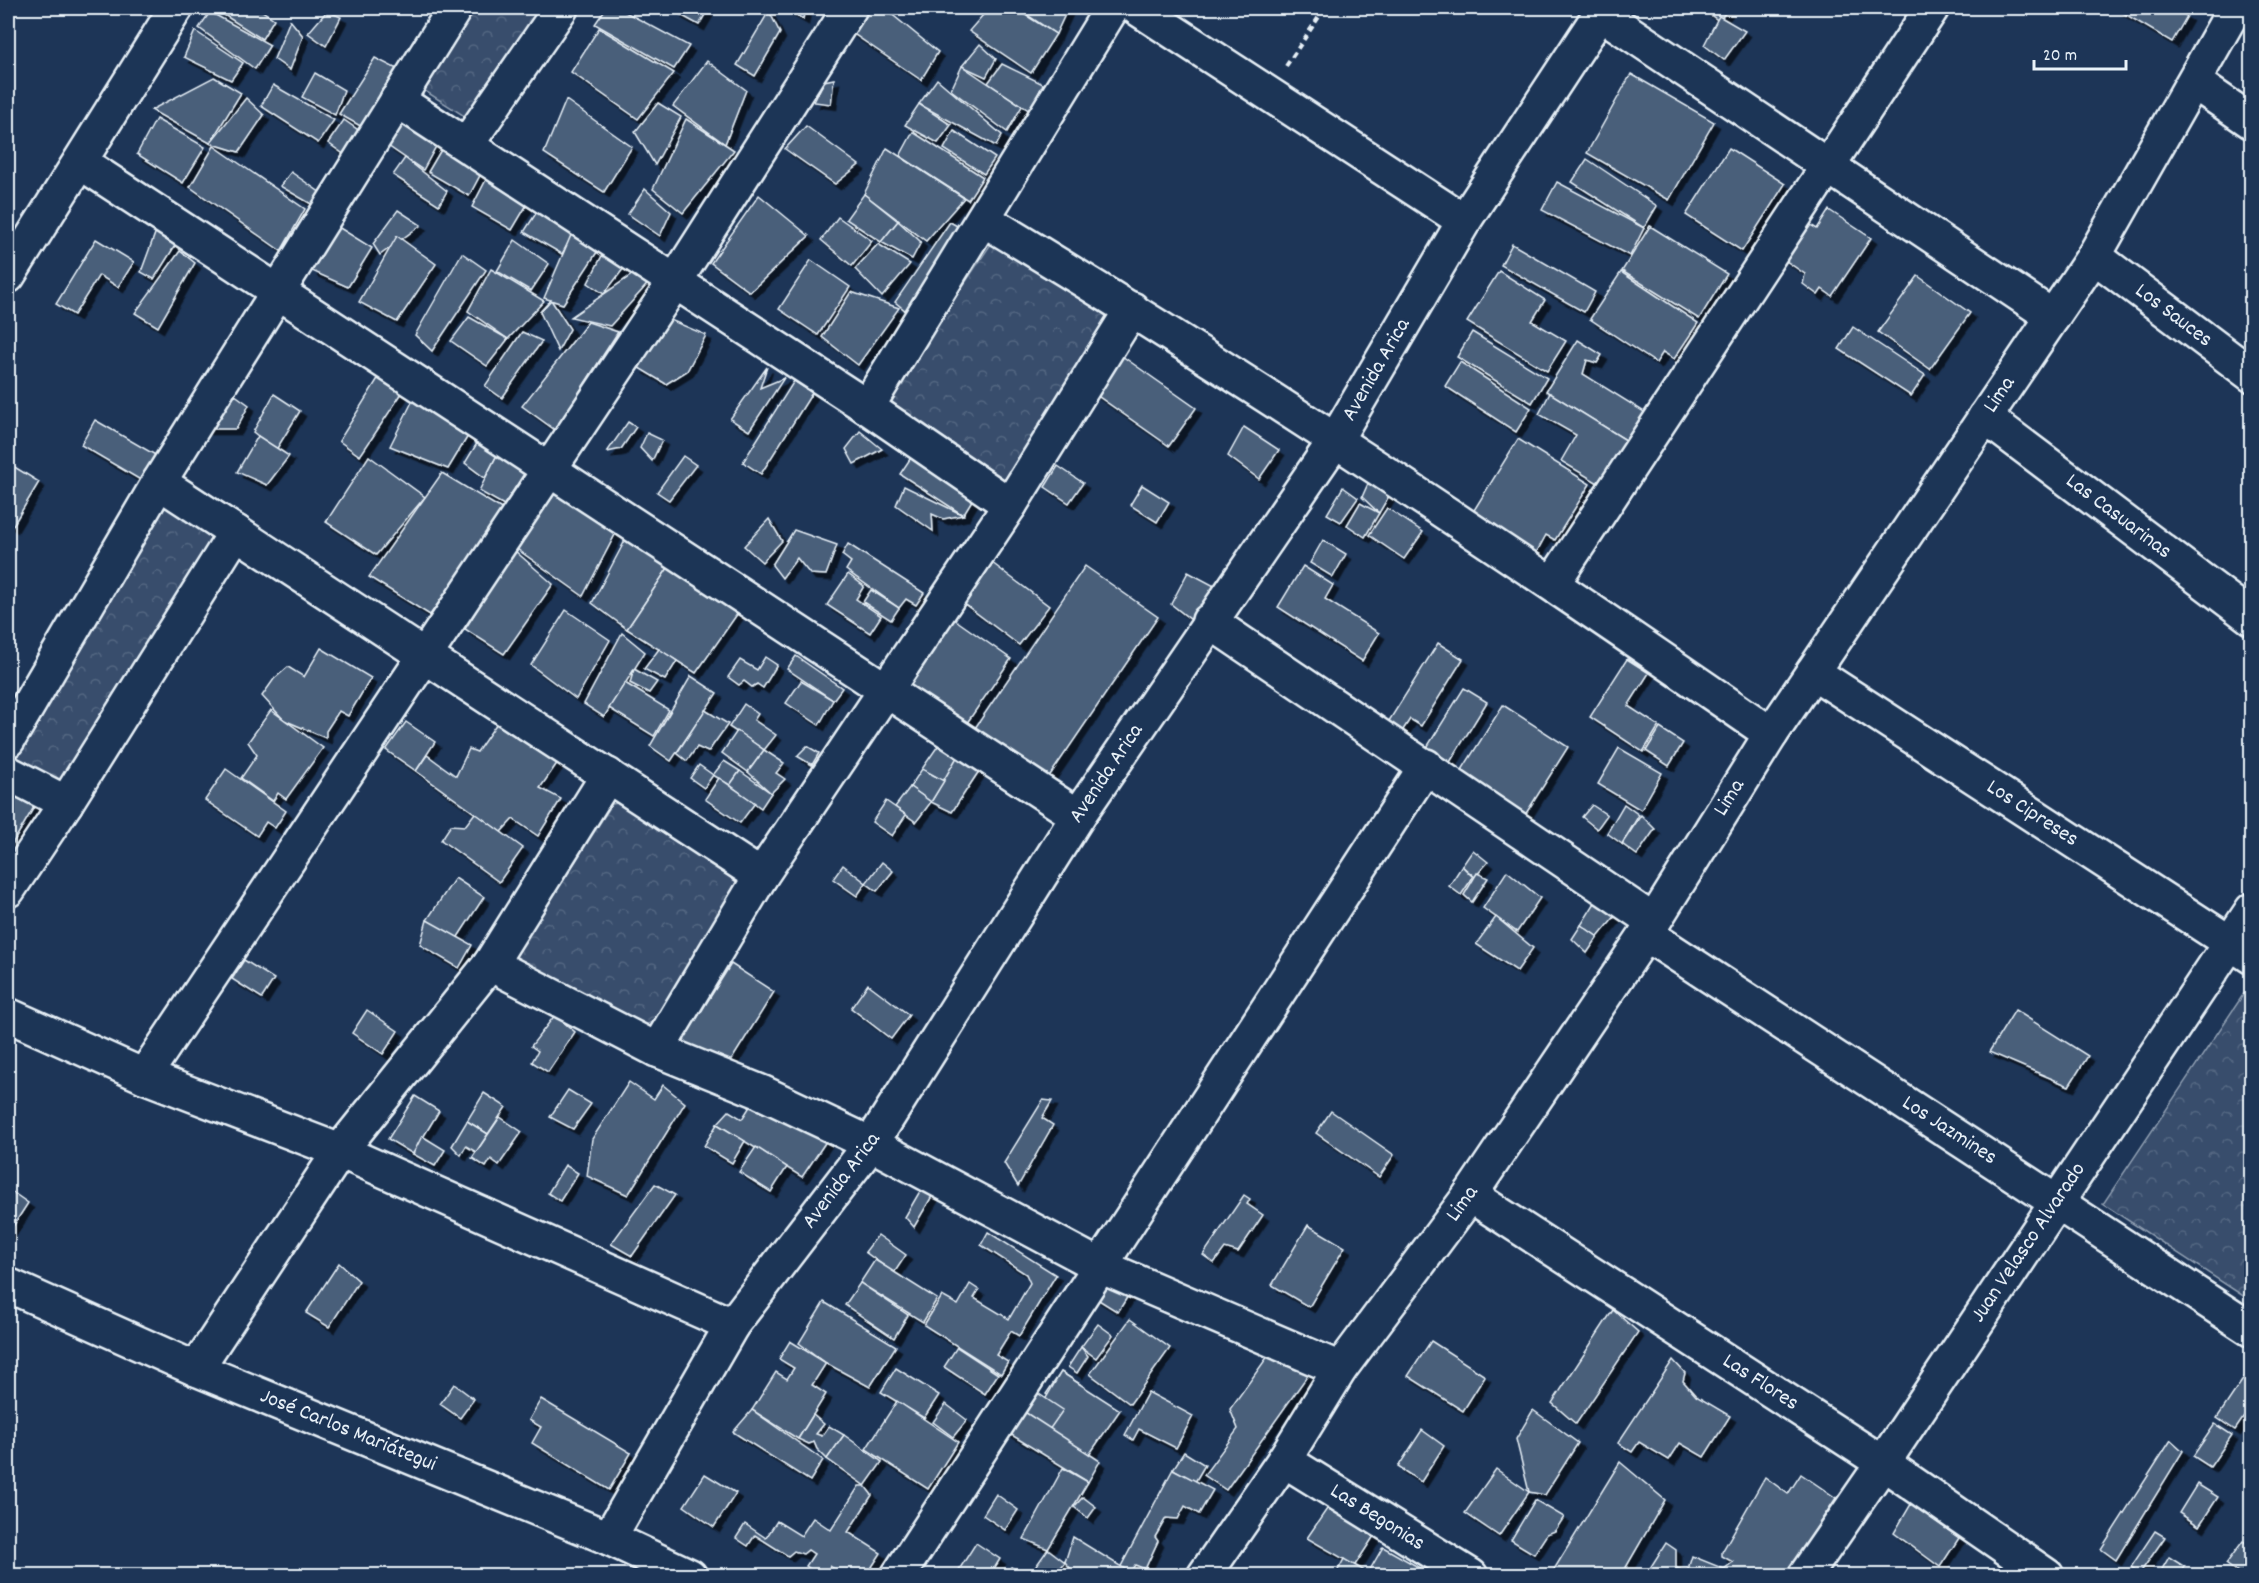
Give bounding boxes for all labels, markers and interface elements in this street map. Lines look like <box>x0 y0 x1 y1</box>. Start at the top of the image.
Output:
scale bar <box>2034 33 2126 71</box>
text: 20 m <box>2043 44 2077 69</box>
street label: Los Sauces <box>2128 276 2218 356</box>
street label: Avenida Arica <box>1335 312 1419 427</box>
street label: Lima <box>1976 370 2024 420</box>
street label: Las Casuarinas <box>2058 467 2178 567</box>
street label: Avenida Arica <box>1062 717 1152 830</box>
street label: Lima <box>1707 773 1754 823</box>
street label: Los Cipreses <box>1980 773 2084 855</box>
street label: Los Jazmines <box>1895 1089 2003 1173</box>
street label: Avenida Arica <box>795 1126 889 1236</box>
street label: Juan Velasco Alvarado <box>1964 1157 2094 1329</box>
street label: Lima <box>1439 1179 1487 1229</box>
street label: Las Flores <box>1716 1347 1804 1419</box>
street label: José Carlos Mariátegui <box>255 1381 441 1481</box>
street label: Las Begonias <box>1323 1477 1431 1559</box>

